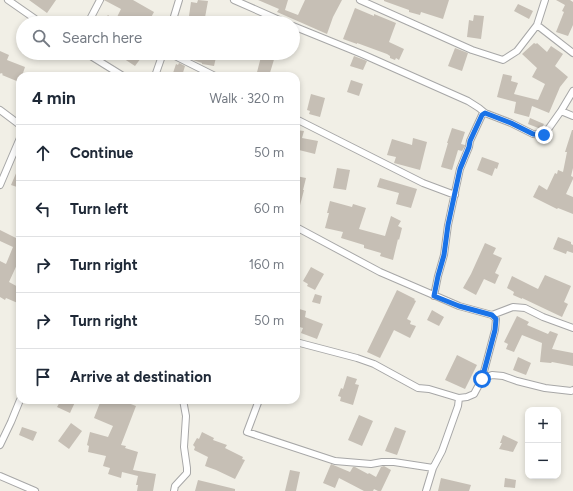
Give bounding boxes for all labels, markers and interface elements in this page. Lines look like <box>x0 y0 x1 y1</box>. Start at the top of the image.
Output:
search box <box>16 16 300 60</box>
icon: search <box>30 27 52 49</box>
text: Search here <box>62 29 142 47</box>
text: 4 min <box>32 88 76 108</box>
text: Walk · 320 m <box>210 91 284 106</box>
route end <box>535 126 553 144</box>
icon: ahead <box>32 142 54 164</box>
text: Continue <box>70 144 133 162</box>
text: 50 m <box>254 145 284 160</box>
icon: left <box>32 198 54 220</box>
text: Turn left <box>70 200 128 218</box>
text: 60 m <box>254 201 284 216</box>
icon: right <box>32 254 54 276</box>
text: Turn right <box>70 256 138 274</box>
text: 160 m <box>249 257 284 272</box>
icon: right <box>32 310 54 332</box>
text: Turn right <box>70 312 138 330</box>
text: 50 m <box>254 313 284 328</box>
icon: arrive <box>32 366 54 388</box>
text: Arrive at destination <box>70 368 211 386</box>
route start <box>473 370 491 388</box>
map controls <box>525 407 561 479</box>
button: + <box>525 407 561 443</box>
button: − <box>525 443 561 479</box>

